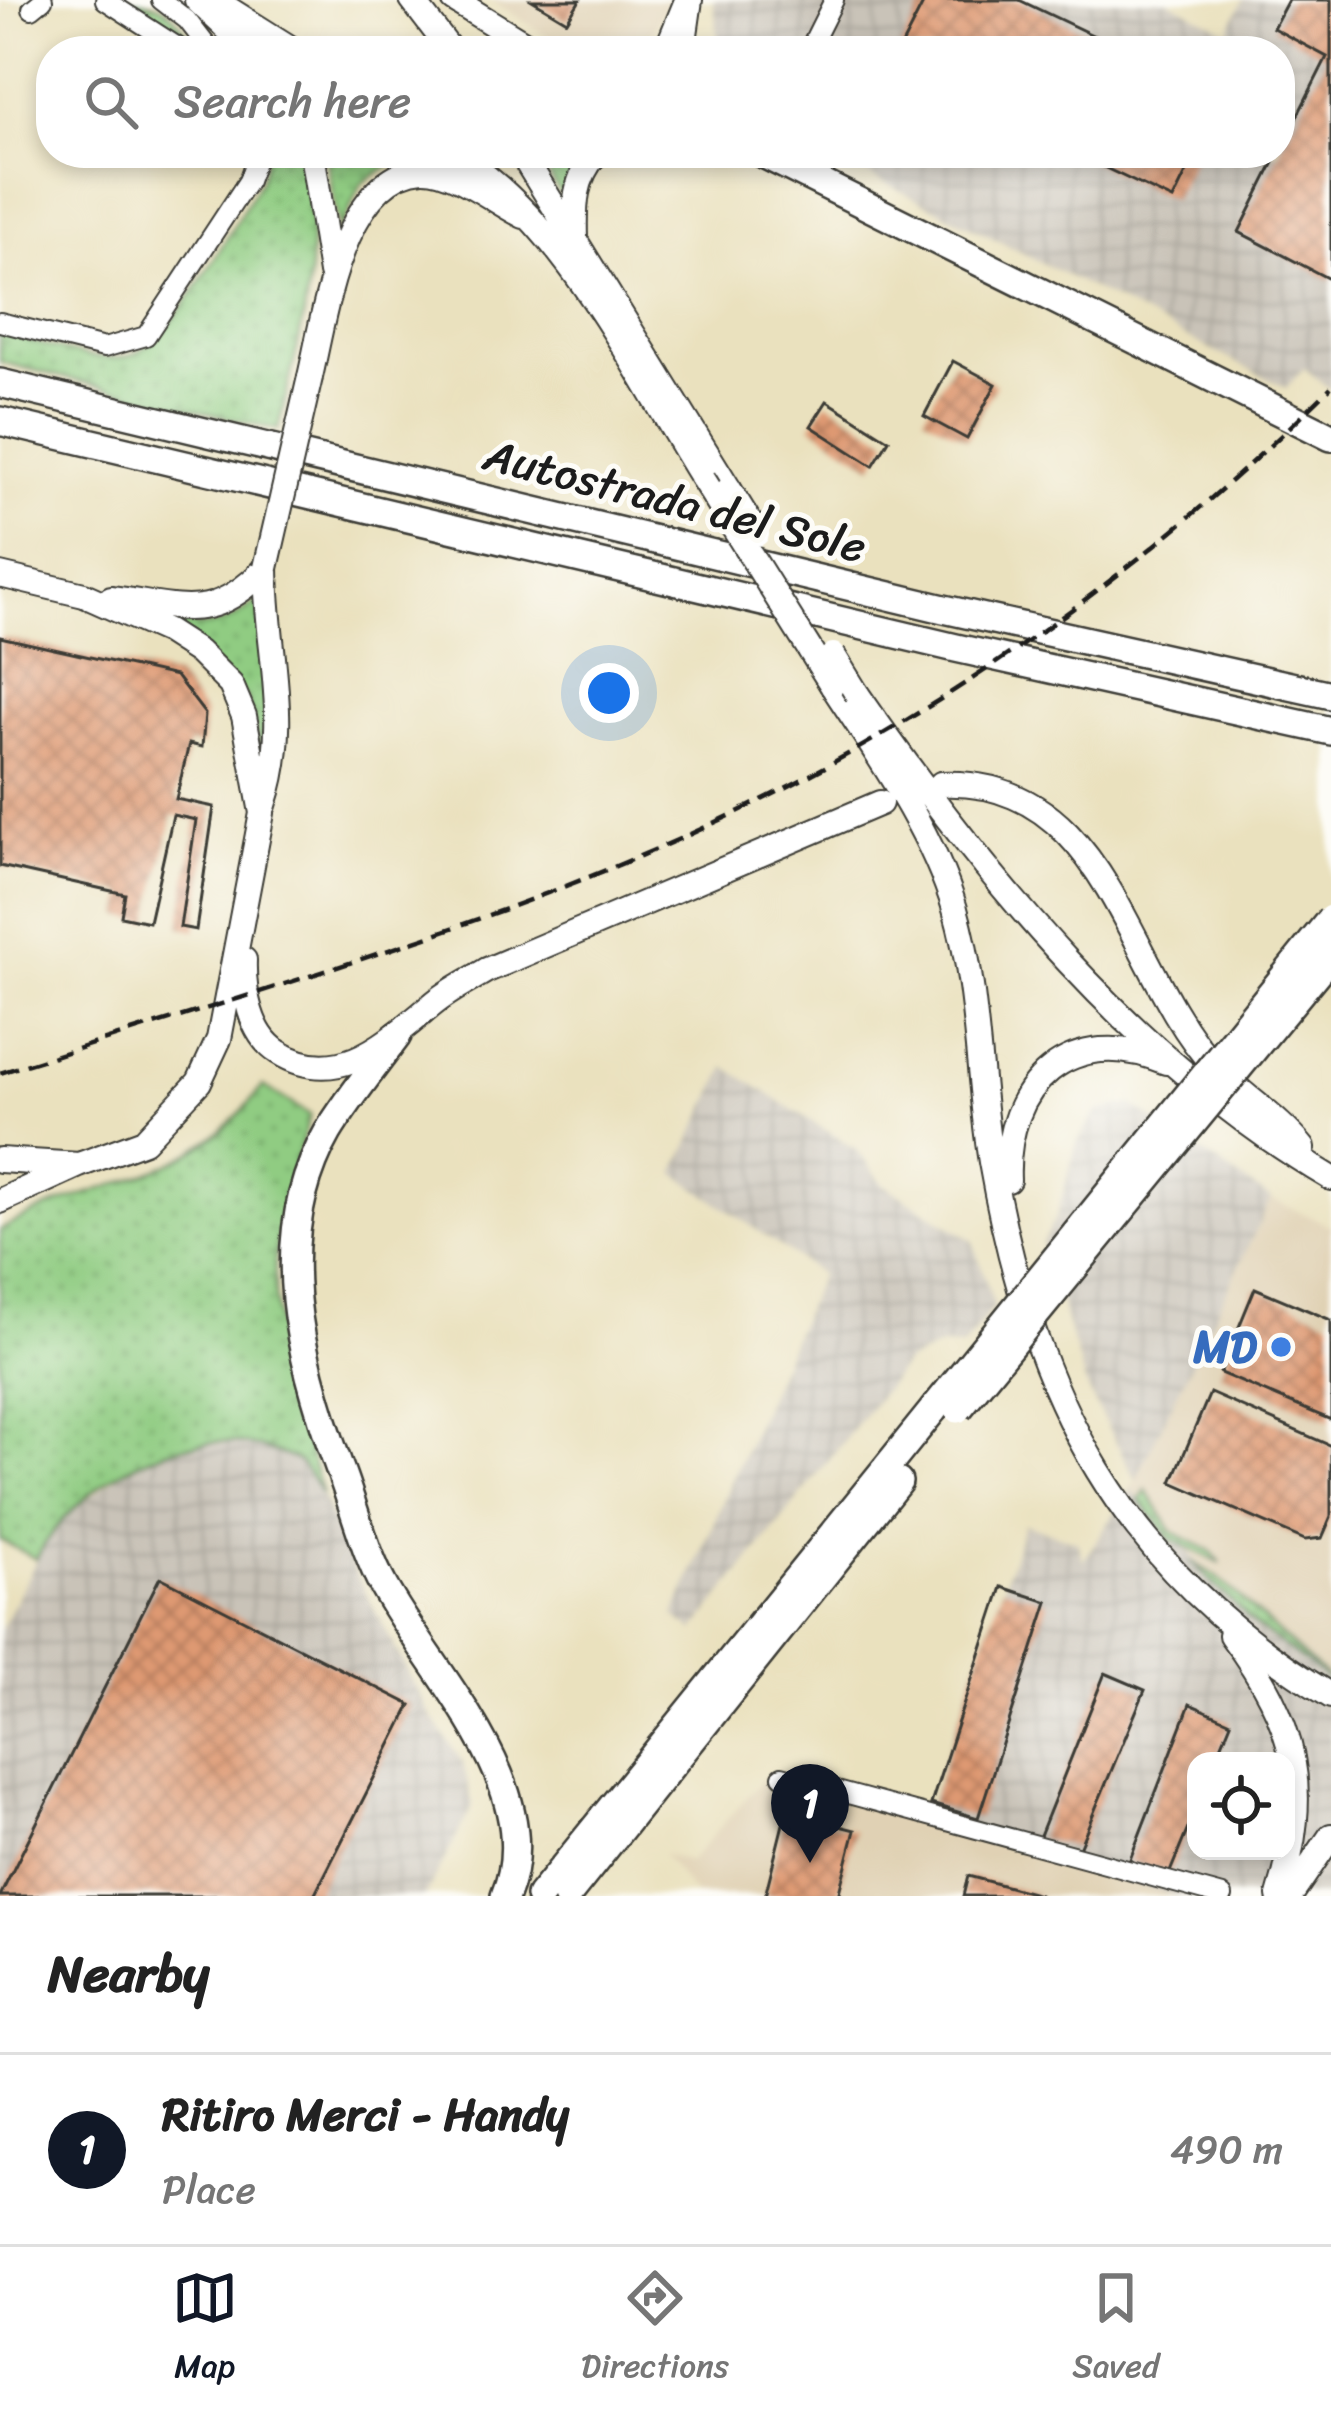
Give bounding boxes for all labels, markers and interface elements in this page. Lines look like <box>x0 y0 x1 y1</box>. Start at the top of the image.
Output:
search box <box>36 36 1295 168</box>
text: Search here <box>174 62 411 142</box>
icon: search <box>78 69 144 135</box>
street label: Autostrada del Sole <box>474 415 875 587</box>
your location <box>579 663 639 723</box>
place label: MD <box>1192 1307 1258 1387</box>
marker: MD <box>1268 1334 1294 1360</box>
map controls <box>1187 1752 1295 1860</box>
button: locate <box>1187 1752 1295 1860</box>
pin: 1 <box>771 1764 849 1863</box>
text: Nearby <box>48 1929 209 2019</box>
text: Ritiro Merci - Handy <box>162 2075 569 2155</box>
text: 1 <box>79 2115 95 2184</box>
text: 490 m <box>1170 2115 1283 2184</box>
text: Place <box>162 2155 256 2224</box>
tab: Map <box>172 2265 238 2395</box>
tab: Directions <box>581 2265 729 2395</box>
tab: Saved <box>1072 2265 1159 2395</box>

